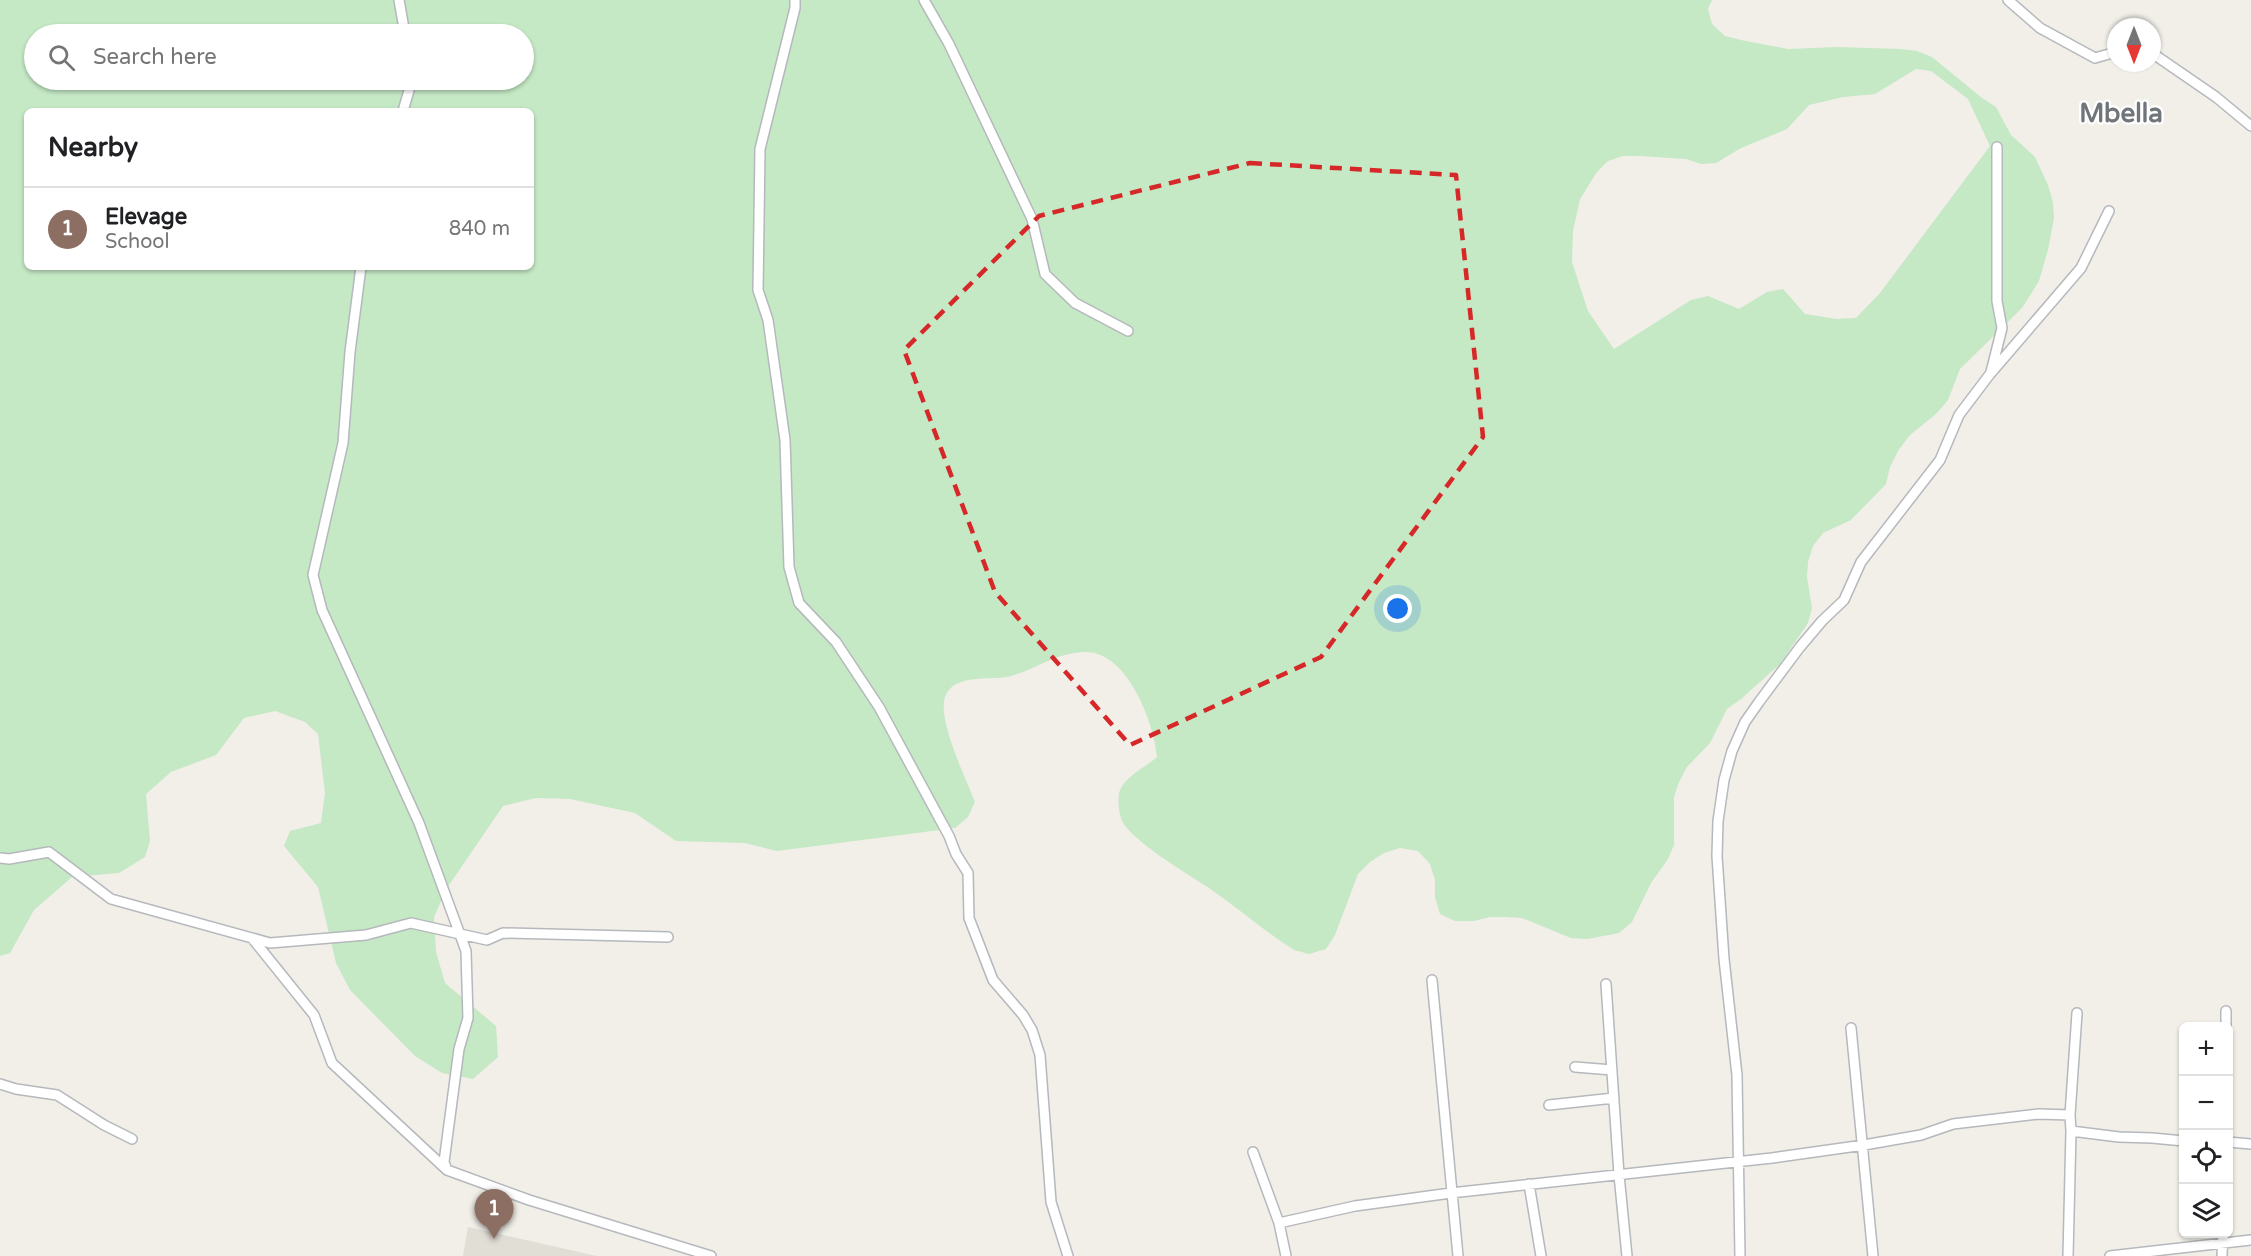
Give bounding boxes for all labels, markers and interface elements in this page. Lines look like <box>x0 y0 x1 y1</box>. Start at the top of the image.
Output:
north arrow <box>2107 18 2161 72</box>
search box <box>24 24 534 90</box>
icon: search <box>45 41 78 74</box>
text: Search here <box>93 44 217 70</box>
district label: Mbella <box>2079 98 2163 129</box>
text: Nearby <box>48 132 138 163</box>
text: Elevage <box>105 204 187 230</box>
text: 1 <box>61 217 74 241</box>
text: 840 m <box>449 217 510 241</box>
text: School <box>105 230 169 254</box>
your location <box>1383 594 1412 623</box>
map controls <box>2179 1022 2233 1238</box>
button: + <box>2179 1022 2233 1076</box>
button: − <box>2179 1076 2233 1130</box>
button: locate <box>2179 1130 2233 1184</box>
button: layers <box>2179 1184 2233 1238</box>
pin: 1 <box>474 1190 514 1239</box>

